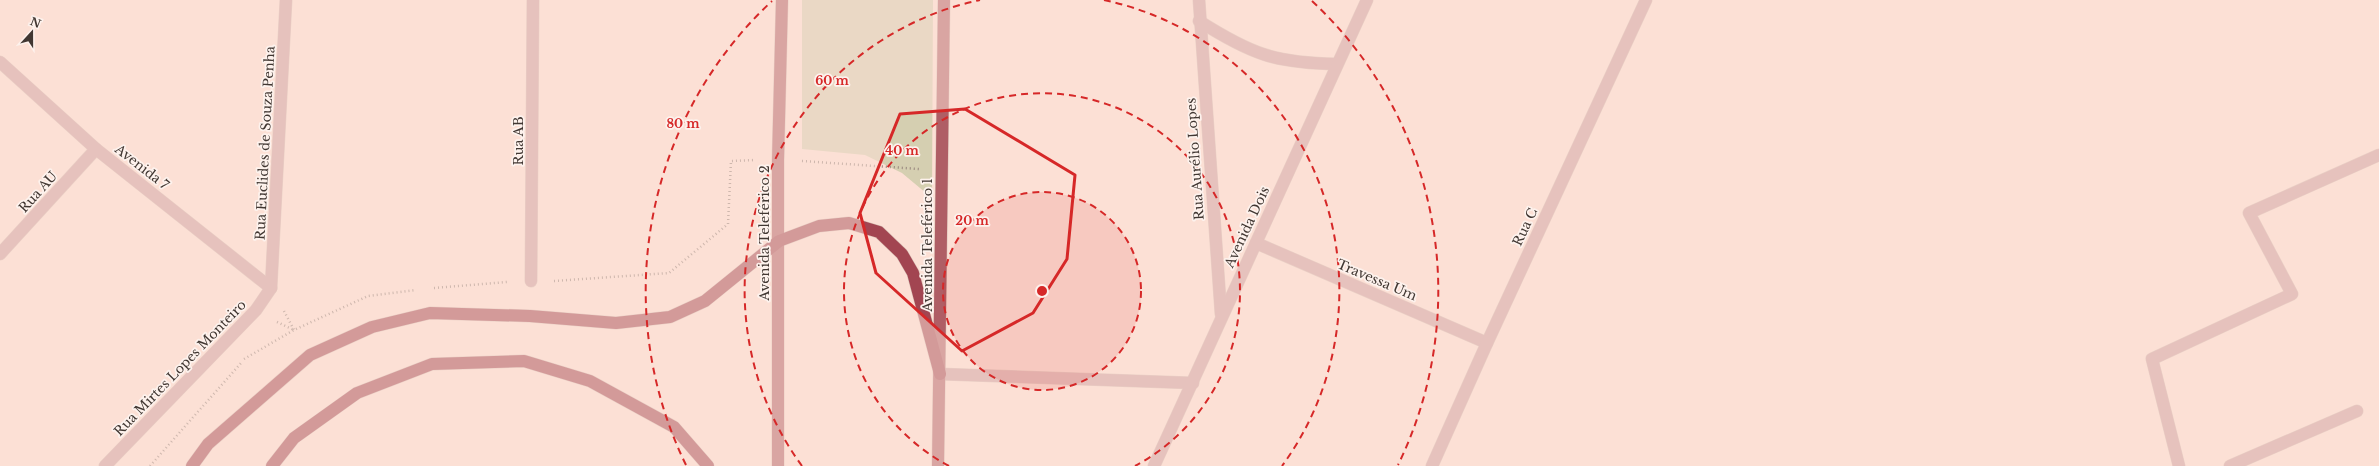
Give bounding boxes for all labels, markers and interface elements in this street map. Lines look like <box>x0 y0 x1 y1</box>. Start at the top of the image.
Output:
north arrow <box>12 12 52 52</box>
text: N <box>28 14 44 31</box>
street label: Rua Euclides de Souza Penha <box>251 45 279 240</box>
text: 60 m <box>815 73 850 88</box>
street label: Rua Aurélio Lopes <box>1182 97 1208 221</box>
street label: Rua AB <box>510 116 527 166</box>
text: 80 m <box>666 116 700 131</box>
street label: Avenida 7 <box>111 140 173 194</box>
text: 40 m <box>885 143 919 158</box>
street label: Avenida Teleférico 2 <box>756 165 773 302</box>
street label: Rua AU <box>15 168 61 216</box>
street label: Avenida Teleférico 1 <box>919 178 936 313</box>
street label: Avenida Dois <box>1220 184 1273 271</box>
street label: Rua C <box>1509 205 1541 249</box>
text: 20 m <box>955 213 989 228</box>
street label: Travessa Um <box>1335 256 1420 304</box>
centre of rings <box>1035 284 1049 298</box>
street label: Rua Mirtes Lopes Monteiro <box>110 296 250 440</box>

